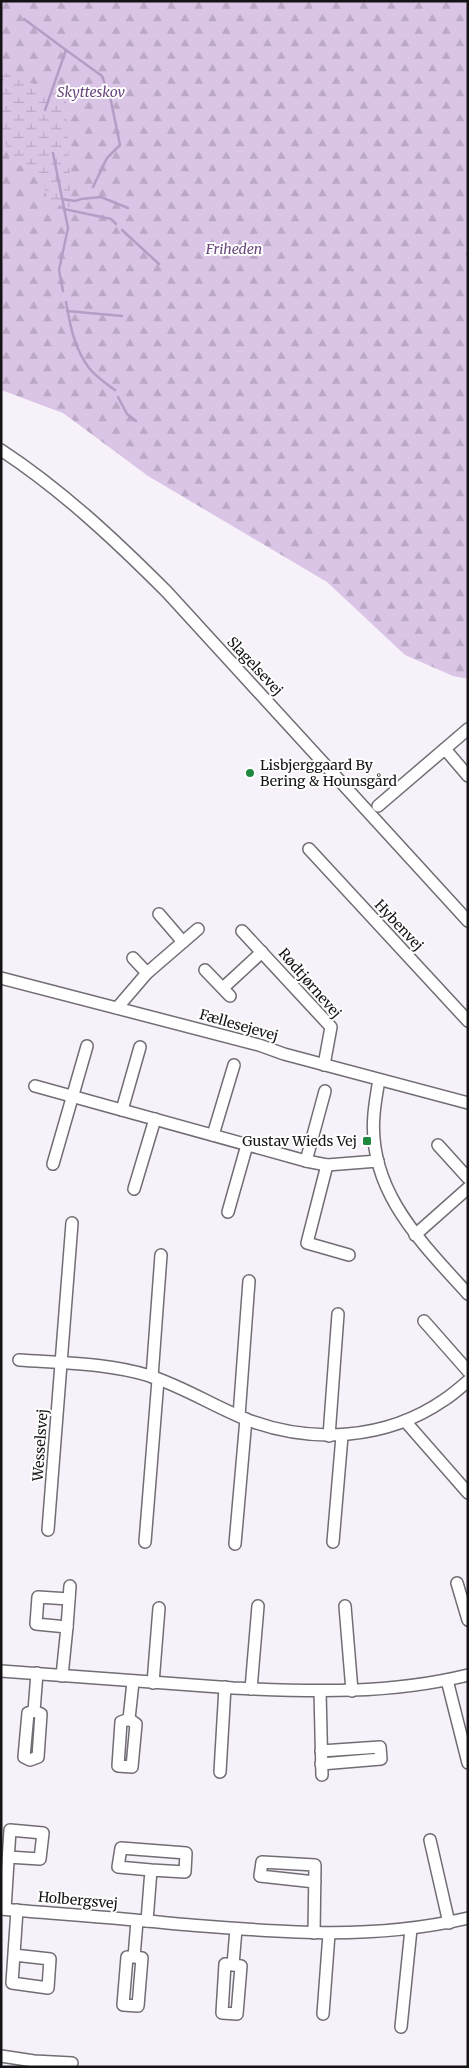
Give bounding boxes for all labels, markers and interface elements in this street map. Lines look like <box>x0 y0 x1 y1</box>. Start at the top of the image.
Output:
park label: Skytteskov <box>57 83 126 101</box>
park label: Friheden <box>205 240 262 258</box>
street label: Slagelsevej <box>223 633 287 699</box>
place label: Lisbjerggaard By Bering & Hounsgård <box>260 756 397 790</box>
marker: Lisbjerggaard By Bering & Hounsgård <box>244 767 256 779</box>
street label: Hybenvej <box>371 896 427 954</box>
street label: Rødtjørnevej <box>275 944 345 1022</box>
street label: Fællesejevej <box>198 1005 280 1045</box>
place label: Gustav Wieds Vej <box>242 1132 357 1150</box>
marker: Gustav Wieds Vej <box>361 1135 373 1147</box>
street label: Wesselsvej <box>28 1408 52 1483</box>
street label: Holbergsvej <box>37 1888 119 1912</box>

